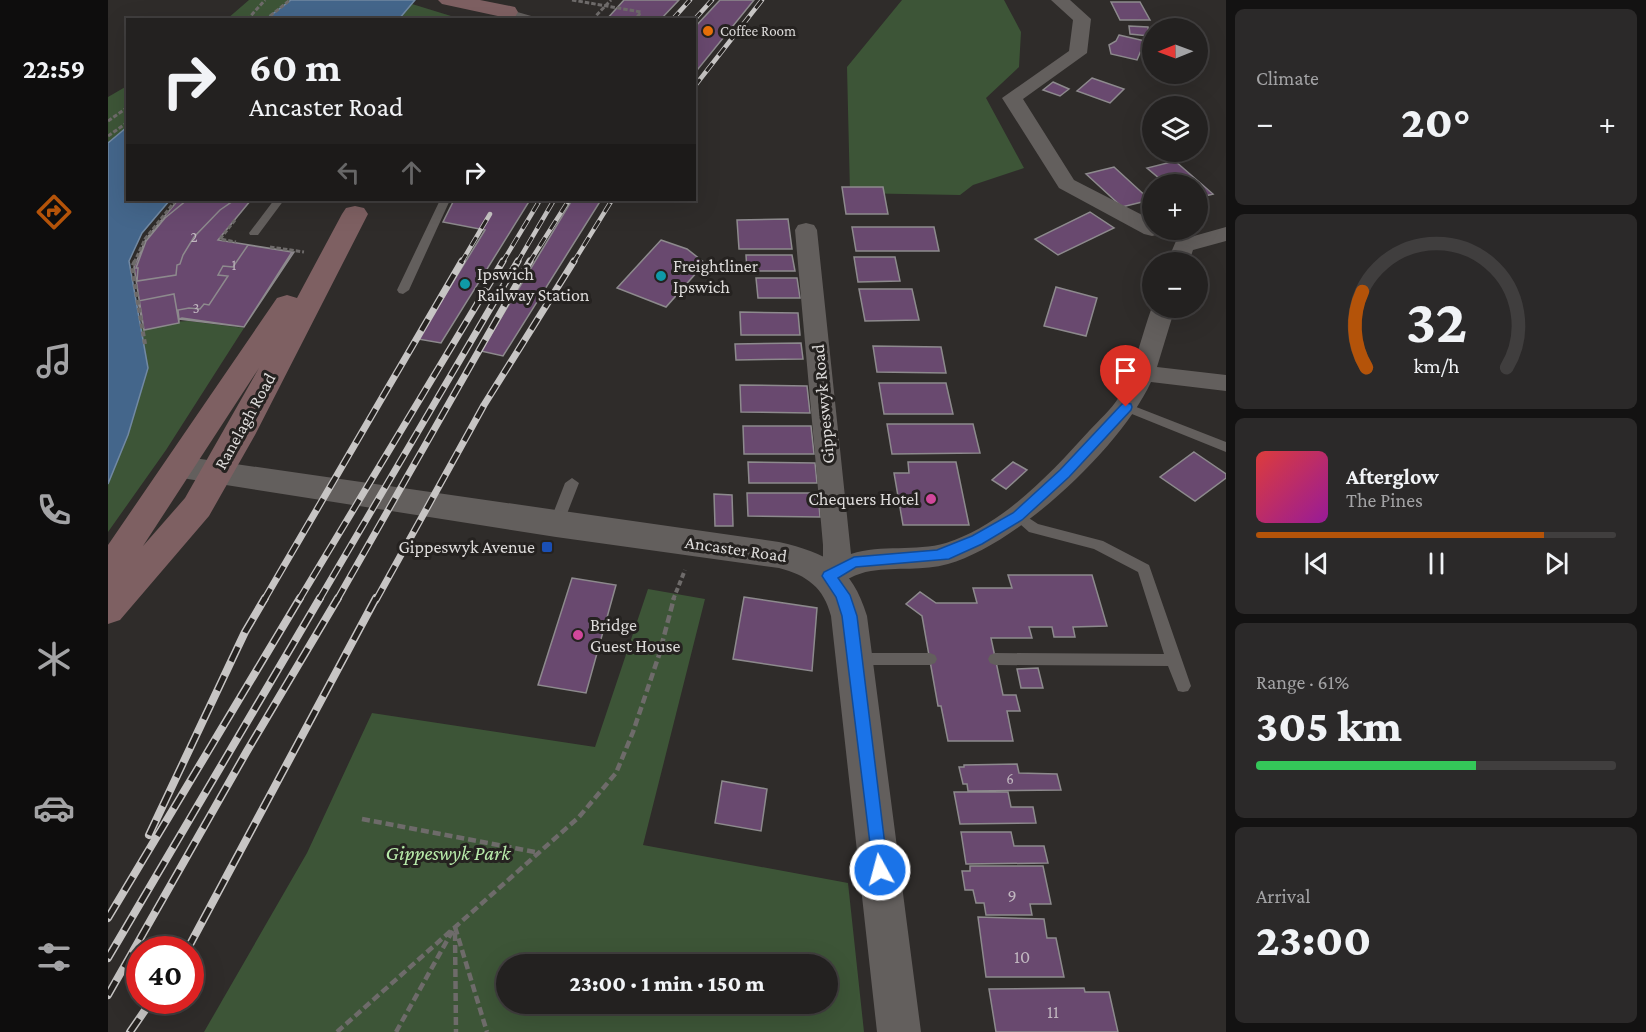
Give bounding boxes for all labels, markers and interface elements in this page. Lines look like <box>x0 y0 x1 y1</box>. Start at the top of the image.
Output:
north arrow <box>1142 18 1208 84</box>
map controls <box>1142 18 1208 318</box>
place label: Coffee Room <box>720 23 796 39</box>
marker: Coffee Room <box>701 24 715 38</box>
icon: right <box>150 42 228 120</box>
text: 60 m <box>249 43 341 90</box>
text: 22:59 <box>23 54 85 84</box>
text: Climate <box>1256 67 1319 89</box>
text: Ancaster Road <box>249 92 403 122</box>
button: layers <box>1142 96 1208 162</box>
text: 20° <box>1401 97 1471 147</box>
text: − <box>1256 104 1273 141</box>
text: + <box>1599 104 1616 141</box>
icon: left <box>332 156 365 189</box>
icon: ahead <box>395 156 428 189</box>
icon: right <box>458 156 491 189</box>
button: + <box>1142 174 1208 240</box>
icon: directions <box>33 191 75 233</box>
house number: 2 <box>190 229 198 245</box>
button: − <box>1142 252 1208 318</box>
place label: Freightliner Ipswich <box>673 256 759 297</box>
house number: 1 <box>232 257 237 273</box>
place label: Ipswich Railway Station <box>477 264 590 305</box>
marker: Freightliner Ipswich <box>654 269 668 283</box>
marker: Ipswich Railway Station <box>458 277 472 291</box>
text: 32 <box>1405 287 1467 356</box>
house number: 3 <box>192 300 200 316</box>
icon: music <box>33 340 75 382</box>
street label: Gippeswyk Road <box>808 343 838 465</box>
pin <box>1100 345 1151 407</box>
icon: arrive <box>1109 354 1142 387</box>
text: km/h <box>1413 355 1460 379</box>
street label: Ranelagh Road <box>210 369 280 473</box>
text: Afterglow <box>1346 464 1439 489</box>
icon: phone <box>33 489 75 531</box>
place label: Chequers Hotel <box>808 489 919 509</box>
text: The Pines <box>1346 489 1423 511</box>
marker: Chequers Hotel <box>924 492 938 506</box>
street label: Ancaster Road <box>684 532 789 566</box>
place label: Gippeswyk Avenue <box>398 537 535 557</box>
marker: Gippeswyk Avenue <box>540 540 554 554</box>
icon: previous <box>1300 547 1333 580</box>
icon: pause <box>1420 547 1453 580</box>
icon: next <box>1540 547 1573 580</box>
place label: Bridge Guest House <box>590 615 681 656</box>
marker: Bridge Guest House <box>571 628 585 642</box>
icon: climate <box>33 638 75 680</box>
text: Range · 61% <box>1256 671 1349 693</box>
text: 305 km <box>1256 701 1402 751</box>
house number: 6 <box>1006 771 1014 787</box>
icon: car <box>33 787 75 829</box>
position arrow <box>848 838 912 902</box>
park label: Gippeswyk Park <box>386 841 511 865</box>
text: Arrival <box>1256 885 1310 907</box>
house number: 9 <box>1007 886 1017 906</box>
text: 23:00 <box>1256 915 1371 965</box>
icon: filters <box>33 936 75 978</box>
speed limit sign: 40 <box>126 936 204 1014</box>
house number: 10 <box>1014 947 1030 967</box>
text: 23:00 · 1 min · 150 m <box>570 971 764 996</box>
house number: 11 <box>1047 1002 1059 1022</box>

